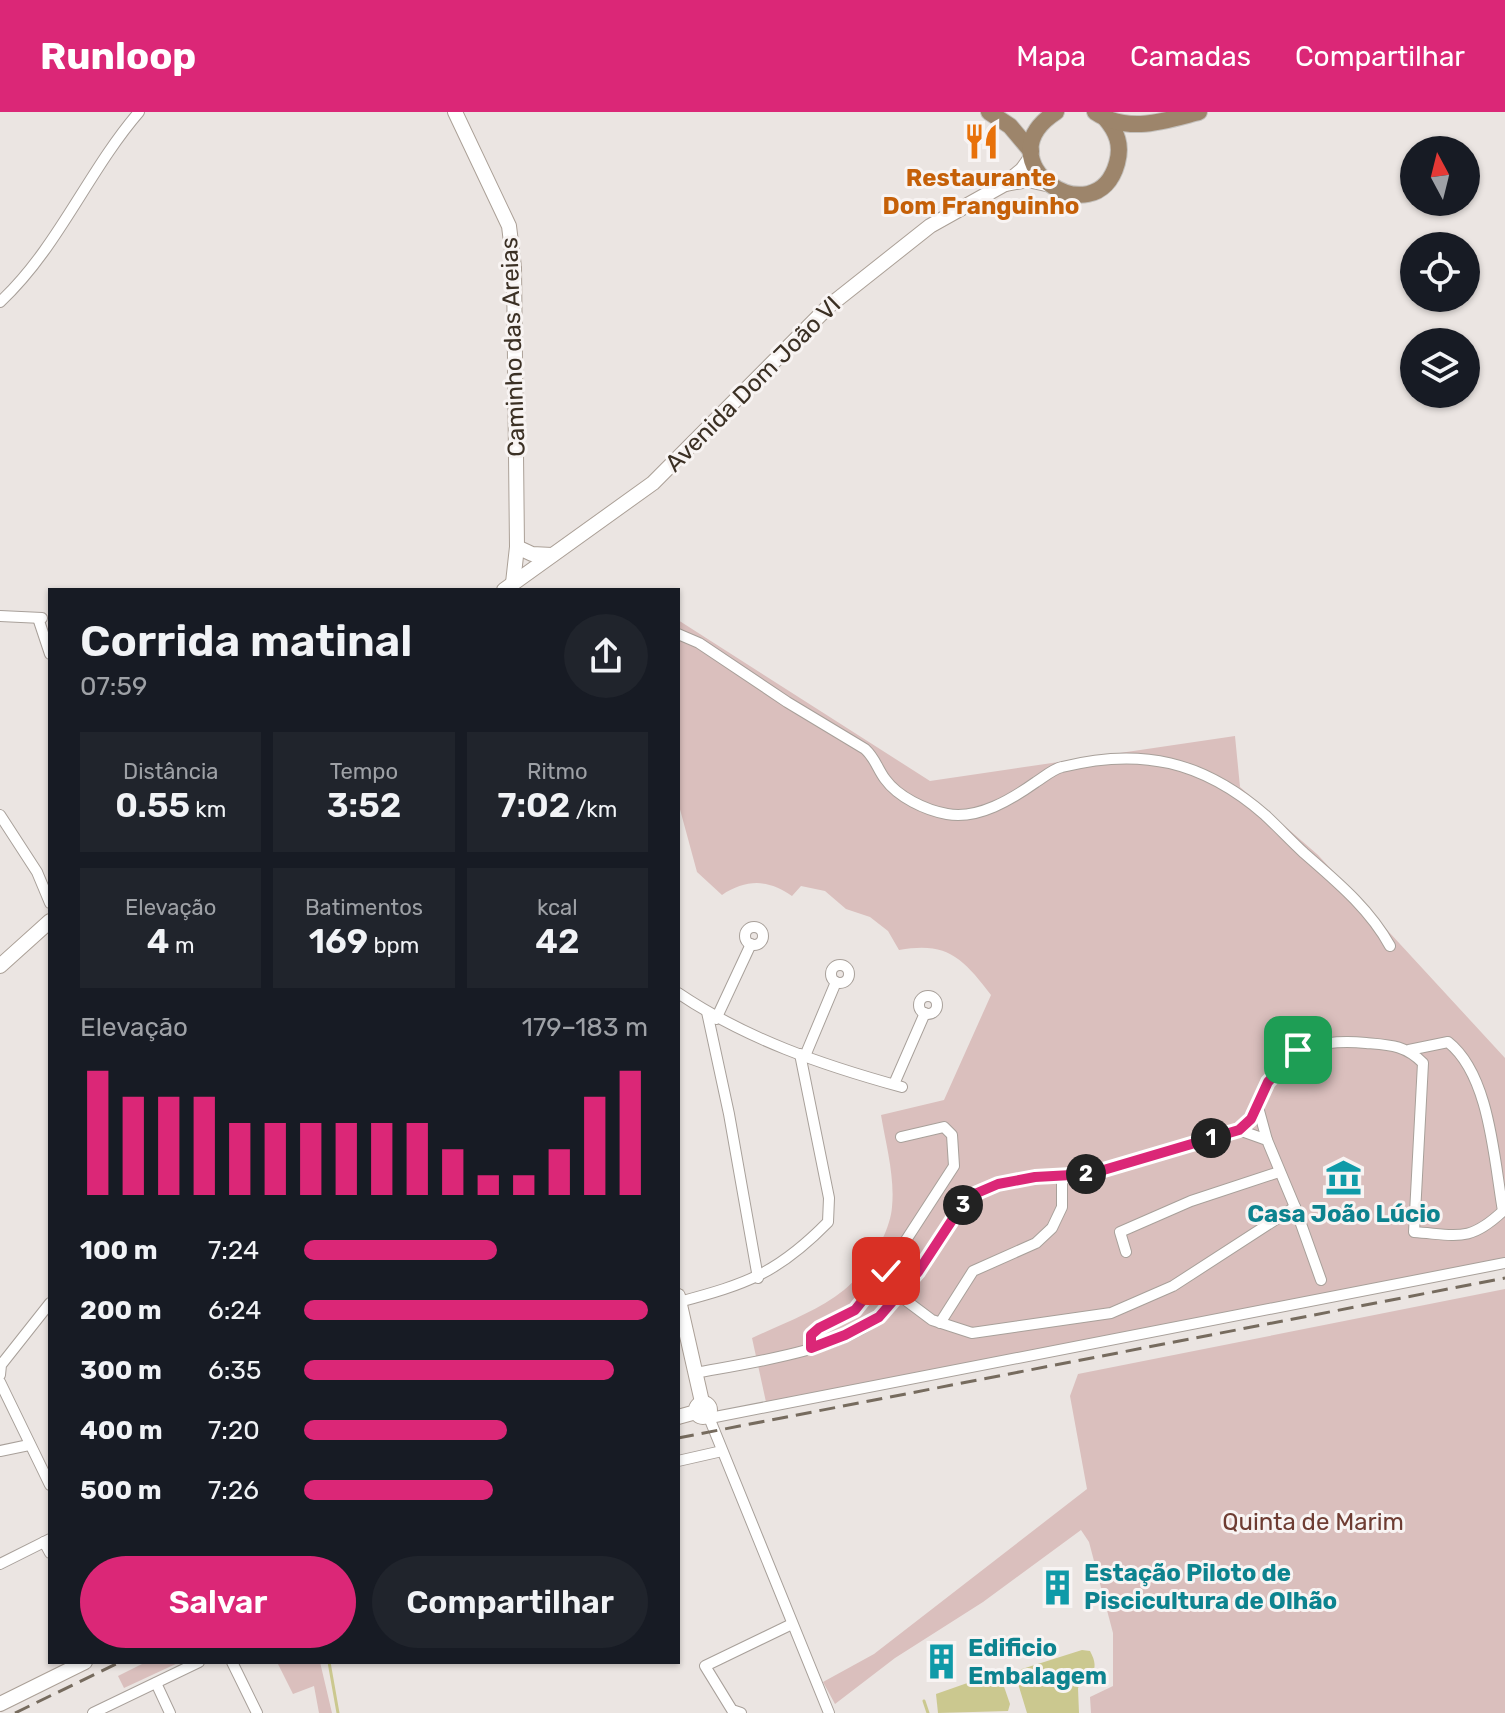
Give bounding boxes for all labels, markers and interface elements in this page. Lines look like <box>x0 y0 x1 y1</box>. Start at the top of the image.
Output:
text: Runloop <box>40 33 196 79</box>
text: Mapa <box>1016 40 1086 73</box>
text: Camadas <box>1130 40 1251 73</box>
text: Compartilhar <box>1295 40 1465 73</box>
restaurant icon: Restaurante Dom Franguinho <box>962 122 1000 160</box>
north arrow <box>1400 136 1480 216</box>
map controls <box>1400 136 1480 408</box>
place label: Restaurante Dom Franguinho <box>883 164 1080 220</box>
button: locate <box>1400 232 1480 312</box>
street label: Caminho das Areias <box>495 237 531 457</box>
street label: Avenida Dom João VI <box>660 291 846 477</box>
button: layers <box>1400 328 1480 408</box>
button: share <box>564 614 648 698</box>
text: Corrida matinal <box>80 615 412 667</box>
text: 07:59 <box>80 671 147 702</box>
text: Distância <box>123 758 218 785</box>
text: Tempo <box>330 758 398 785</box>
text: Ritmo <box>527 758 588 785</box>
text: 0.55 <box>115 785 190 826</box>
text: 3:52 <box>327 785 401 826</box>
text: 7:02 <box>497 785 570 826</box>
text: km <box>190 796 226 823</box>
text: /km <box>570 796 617 823</box>
text: Elevação <box>125 894 216 921</box>
text: Batimentos <box>305 894 423 921</box>
text: kcal <box>537 894 578 921</box>
text: 4 <box>147 921 170 962</box>
text: 169 <box>309 921 368 962</box>
text: 42 <box>535 921 579 962</box>
text: m <box>170 932 194 959</box>
text: bpm <box>368 932 419 959</box>
text: Elevação <box>80 1012 188 1043</box>
text: 179–183 m <box>522 1012 648 1043</box>
pin <box>1264 1016 1332 1084</box>
icon: arrive <box>1276 1028 1320 1072</box>
pin: 1 <box>1191 1118 1231 1158</box>
text: 1 <box>1206 1124 1216 1151</box>
pin: 2 <box>1066 1154 1106 1194</box>
museum icon: Casa João Lúcio <box>1325 1158 1363 1196</box>
text: 2 <box>1079 1160 1093 1187</box>
pin: 3 <box>943 1185 983 1225</box>
text: 3 <box>956 1191 970 1218</box>
place label: Casa João Lúcio <box>1247 1200 1441 1228</box>
text: 100 m <box>80 1235 158 1266</box>
text: 7:24 <box>208 1235 259 1266</box>
pin <box>852 1237 920 1305</box>
icon: check <box>864 1249 908 1293</box>
text: 200 m <box>80 1295 162 1326</box>
text: 6:24 <box>208 1295 262 1326</box>
text: 300 m <box>80 1355 162 1386</box>
text: 6:35 <box>208 1355 261 1386</box>
text: 400 m <box>80 1415 162 1446</box>
text: 7:20 <box>208 1415 260 1446</box>
text: 500 m <box>80 1475 162 1506</box>
text: 7:26 <box>208 1475 259 1506</box>
park label: Quinta de Marim <box>1222 1508 1404 1536</box>
button: Salvar <box>80 1556 356 1648</box>
button: Compartilhar <box>372 1556 648 1648</box>
place label: Estação Piloto de Piscicultura de Olhão <box>1084 1559 1337 1615</box>
building icon: Estação Piloto de Piscicultura de Olhão <box>1039 1568 1077 1606</box>
place label: Edificio Embalagem <box>968 1634 1107 1690</box>
building icon: Edificio Embalagem <box>923 1643 961 1681</box>

